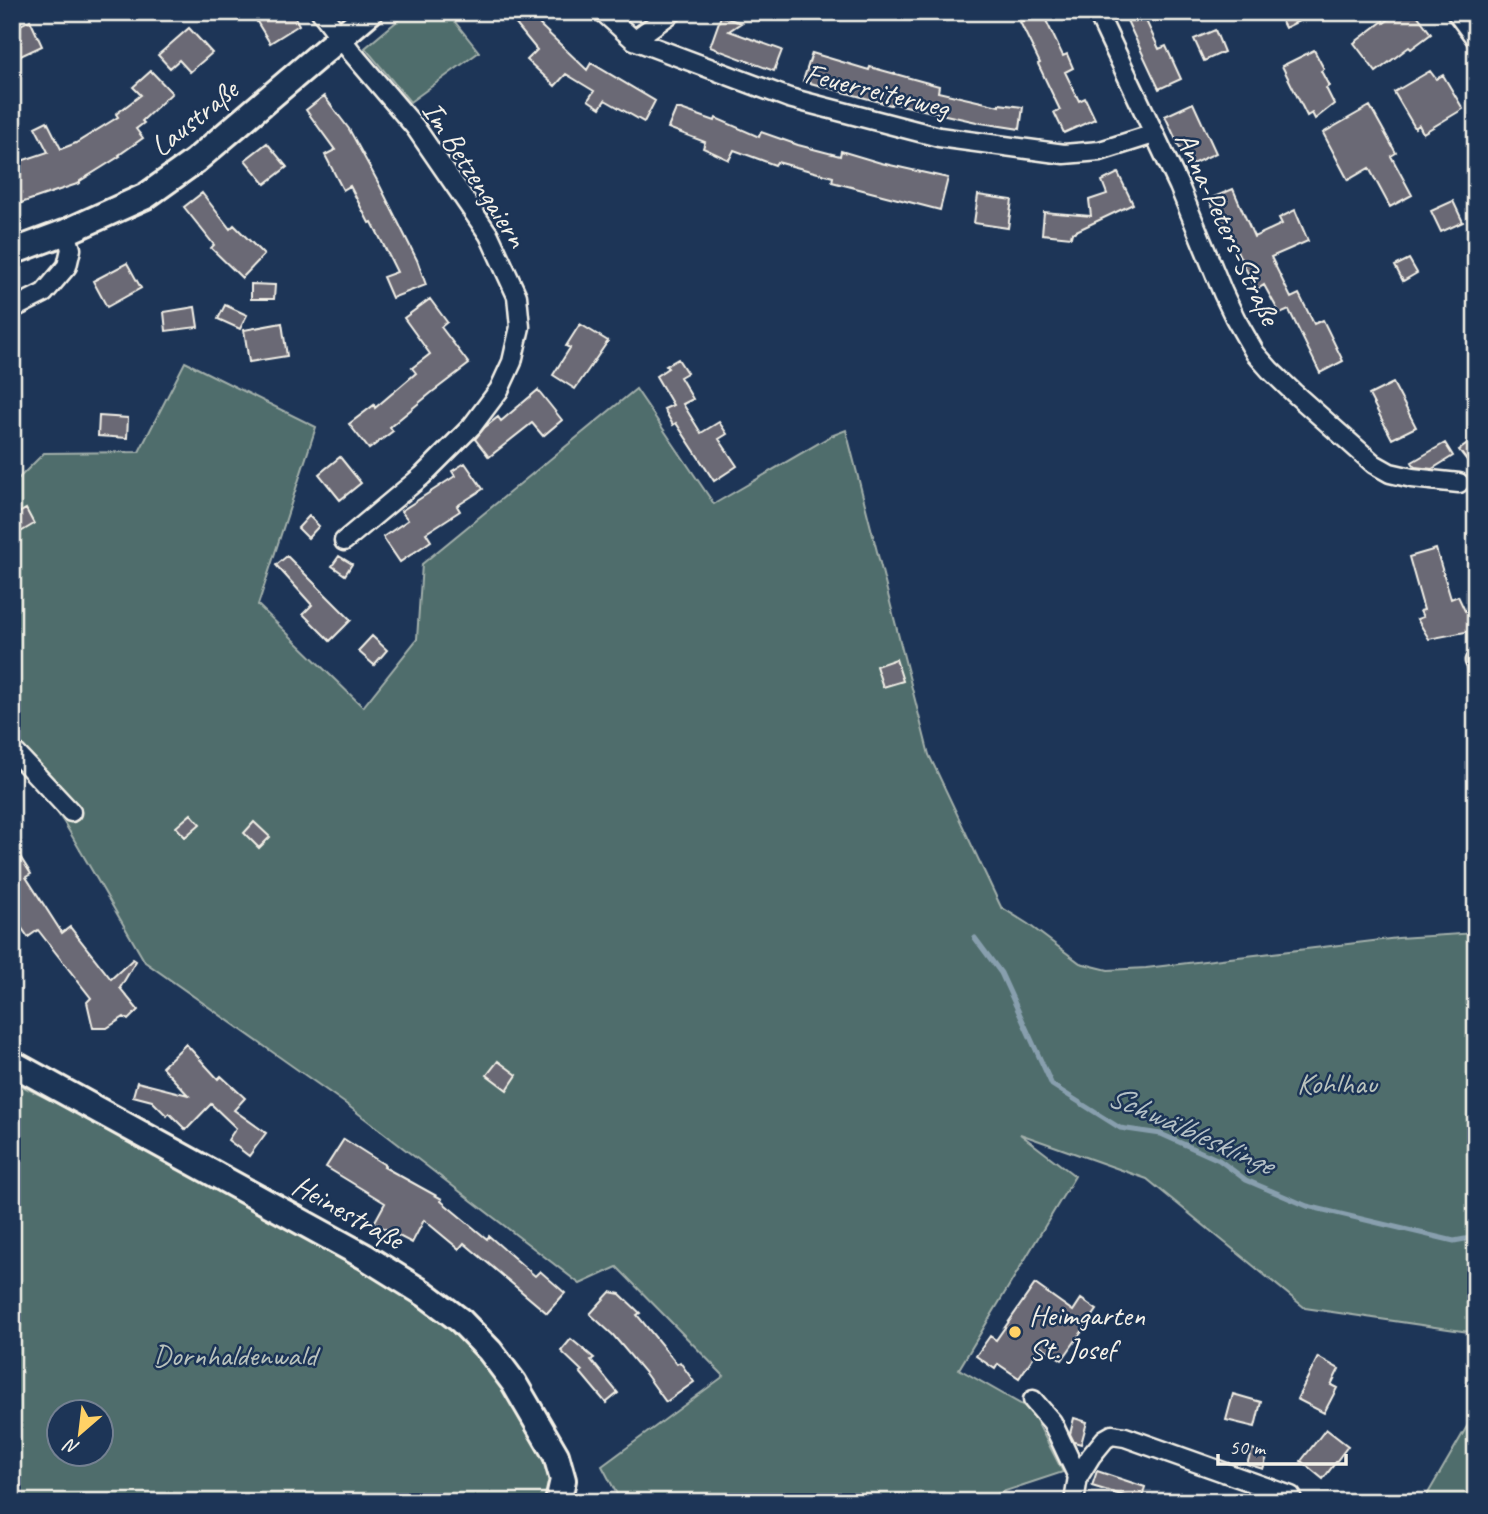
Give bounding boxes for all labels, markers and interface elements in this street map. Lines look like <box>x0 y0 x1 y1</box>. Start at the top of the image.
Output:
street label: Feuerreiterweg <box>801 54 955 127</box>
street label: Laustraße <box>142 70 247 165</box>
street label: Im Betzengaiern <box>414 94 537 255</box>
street label: Anna-Peters-Straße <box>1167 125 1290 333</box>
park label: Kohlhau <box>1297 1064 1379 1102</box>
water label: Schwälblesklinge <box>1102 1075 1284 1186</box>
street label: Heinestraße <box>286 1166 412 1259</box>
place label: Heimgarten St. Josef <box>1029 1296 1145 1368</box>
marker: Heimgarten St. Josef <box>1007 1324 1023 1340</box>
park label: Dornhaldenwald <box>153 1336 321 1374</box>
north arrow <box>46 1398 116 1468</box>
scale bar <box>1218 1423 1346 1467</box>
text: N <box>59 1432 83 1460</box>
text: 50 m <box>1229 1434 1267 1460</box>

